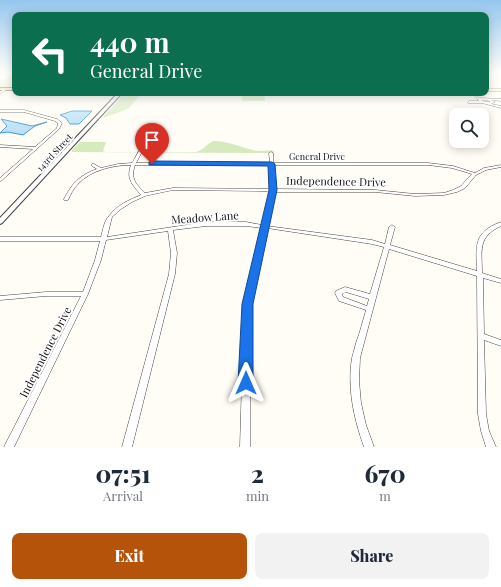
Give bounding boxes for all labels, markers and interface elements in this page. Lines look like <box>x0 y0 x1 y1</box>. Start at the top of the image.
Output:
text: 440 m <box>90 23 170 60</box>
icon: left <box>24 28 76 80</box>
text: General Drive <box>90 59 202 83</box>
map controls <box>449 108 489 148</box>
button: search <box>449 108 489 148</box>
pin <box>135 123 169 164</box>
icon: arrive <box>141 129 163 151</box>
street label: 143rd Street <box>34 130 75 173</box>
street label: General Drive <box>289 150 346 162</box>
street label: Independence Drive <box>286 173 386 189</box>
street label: Meadow Lane <box>171 207 240 227</box>
street label: Independence Drive <box>16 304 75 400</box>
position arrow <box>225 362 267 404</box>
text: 07:51 <box>95 457 150 489</box>
text: 2 <box>251 457 264 489</box>
text: 670 <box>365 457 406 489</box>
text: Arrival <box>103 487 143 504</box>
text: min <box>246 487 269 504</box>
text: m <box>379 487 391 504</box>
button: Exit <box>12 533 247 579</box>
button: Share <box>255 533 489 579</box>

